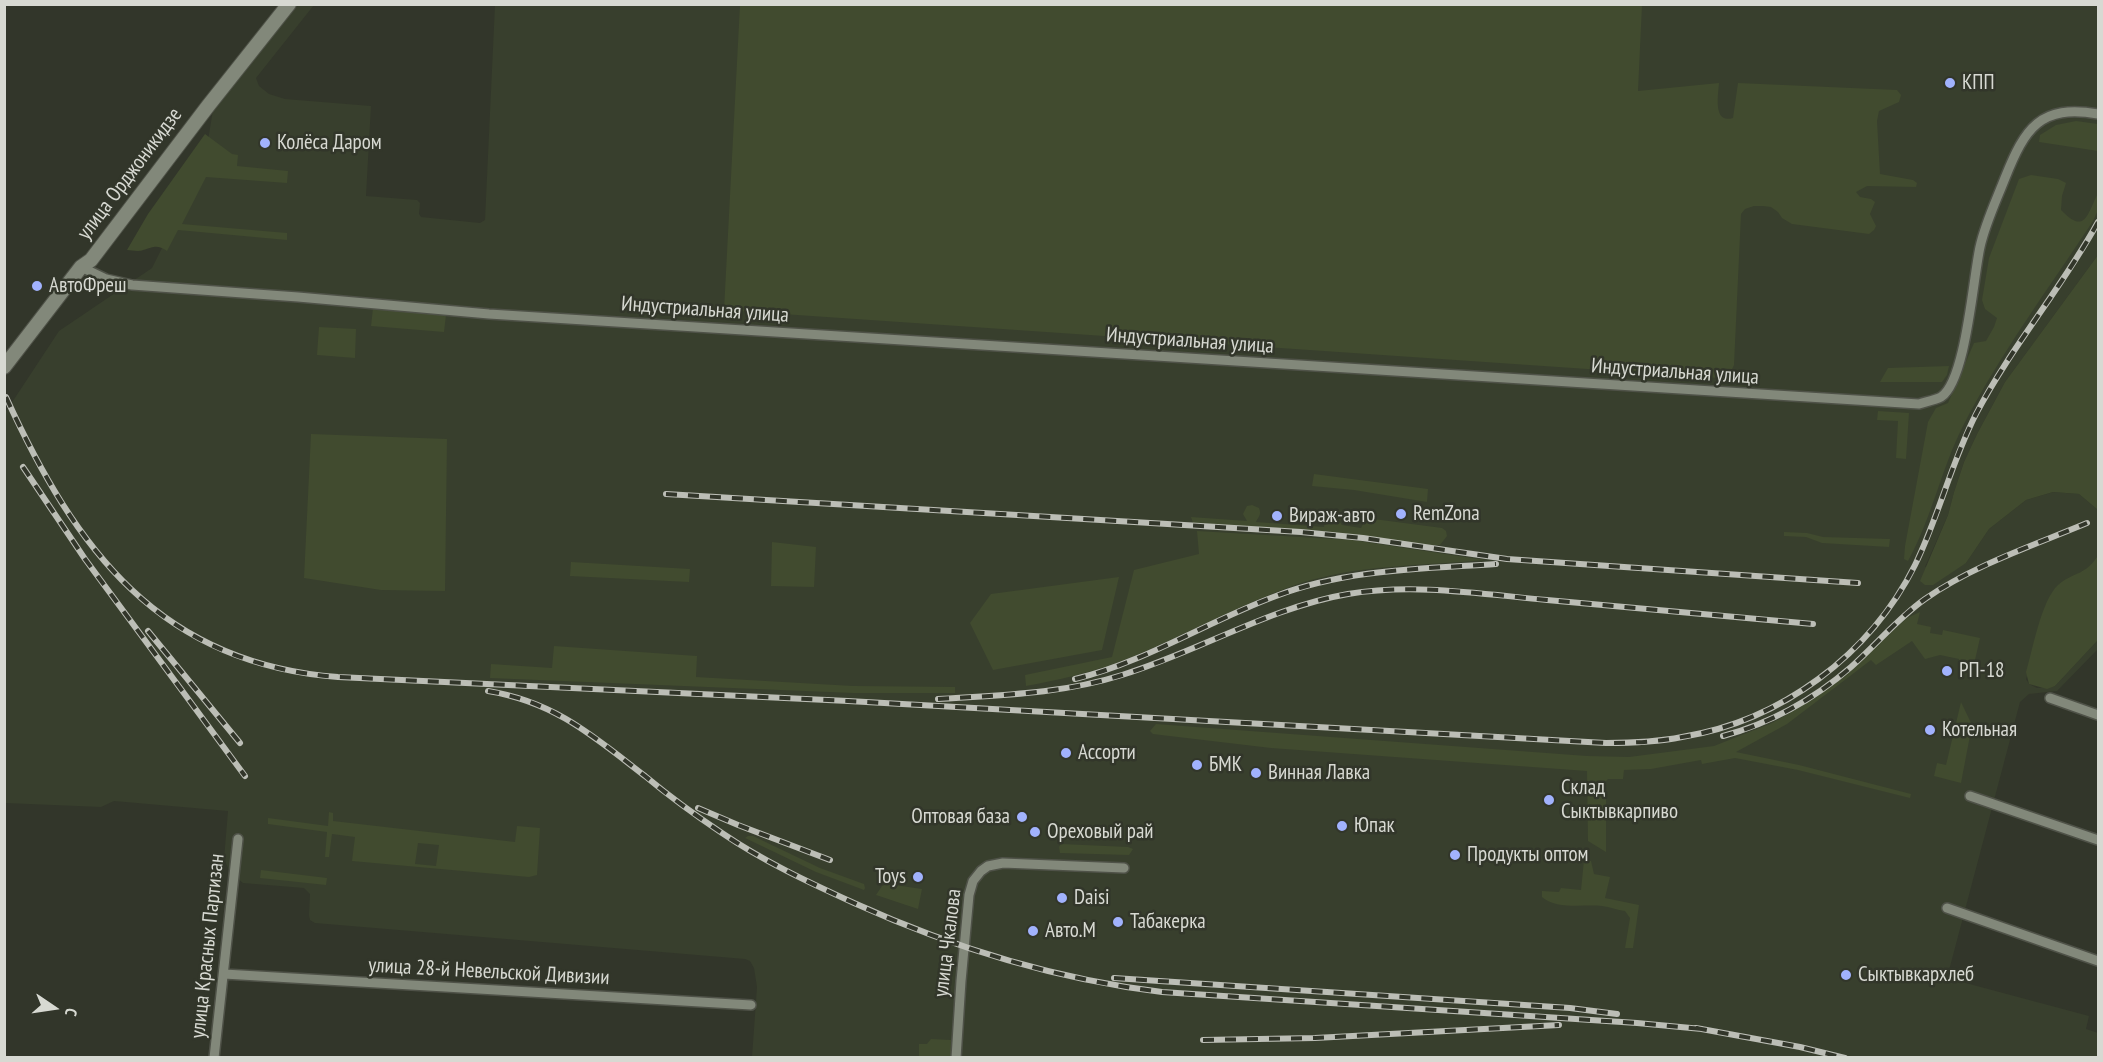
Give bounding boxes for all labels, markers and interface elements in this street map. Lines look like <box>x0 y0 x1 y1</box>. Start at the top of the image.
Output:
place label: КПП <box>1962 70 1994 96</box>
marker: КПП <box>1943 76 1957 90</box>
street label: улица Орджоникидзе <box>72 103 188 245</box>
place label: Колёса Даром <box>277 130 382 156</box>
marker: Колёса Даром <box>258 136 272 150</box>
place label: АвтоФреш <box>49 273 127 299</box>
marker: АвтоФреш <box>30 279 44 293</box>
street label: Индустриальная улица <box>620 292 790 328</box>
street label: Индустриальная улица <box>1105 323 1275 359</box>
street label: Индустриальная улица <box>1590 354 1760 390</box>
place label: RemZona <box>1413 501 1480 527</box>
place label: Вираж-авто <box>1289 503 1375 529</box>
marker: RemZona <box>1394 507 1408 521</box>
marker: Вираж-авто <box>1270 509 1284 523</box>
place label: РП-18 <box>1959 658 2005 684</box>
marker: РП-18 <box>1940 664 1954 678</box>
place label: Котельная <box>1942 717 2017 743</box>
marker: Котельная <box>1923 723 1937 737</box>
place label: Ассорти <box>1078 740 1136 766</box>
marker: Ассорти <box>1059 746 1073 760</box>
place label: БМК <box>1209 752 1242 778</box>
marker: БМК <box>1190 758 1204 772</box>
place label: Винная Лавка <box>1268 760 1370 786</box>
marker: Винная Лавка <box>1249 766 1263 780</box>
place label: Склад Сыктывкарпиво <box>1561 775 1678 825</box>
marker: Склад Сыктывкарпиво <box>1542 793 1556 807</box>
place label: Оптовая база <box>911 804 1010 830</box>
marker: Оптовая база <box>1015 810 1029 824</box>
place label: Юпак <box>1354 813 1395 839</box>
place label: Ореховый рай <box>1047 819 1154 845</box>
marker: Юпак <box>1335 819 1349 833</box>
marker: Ореховый рай <box>1028 825 1042 839</box>
place label: Продукты оптом <box>1467 842 1589 868</box>
marker: Продукты оптом <box>1448 848 1462 862</box>
street label: улица Красных Партизан <box>186 852 230 1040</box>
place label: Toys <box>875 864 906 890</box>
marker: Toys <box>911 870 925 884</box>
place label: Daisi <box>1074 885 1110 911</box>
street label: улица Чкалова <box>929 887 967 999</box>
marker: Daisi <box>1055 891 1069 905</box>
place label: Табакерка <box>1130 909 1206 935</box>
marker: Табакерка <box>1111 915 1125 929</box>
place label: Авто.М <box>1045 918 1096 944</box>
marker: Авто.М <box>1026 924 1040 938</box>
street label: улица 28-й Невельской Дивизии <box>368 953 610 991</box>
place label: Сыктывкархлеб <box>1858 962 1974 988</box>
marker: Сыктывкархлеб <box>1839 968 1853 982</box>
north arrow <box>24 978 84 1038</box>
text: С <box>61 1006 82 1018</box>

